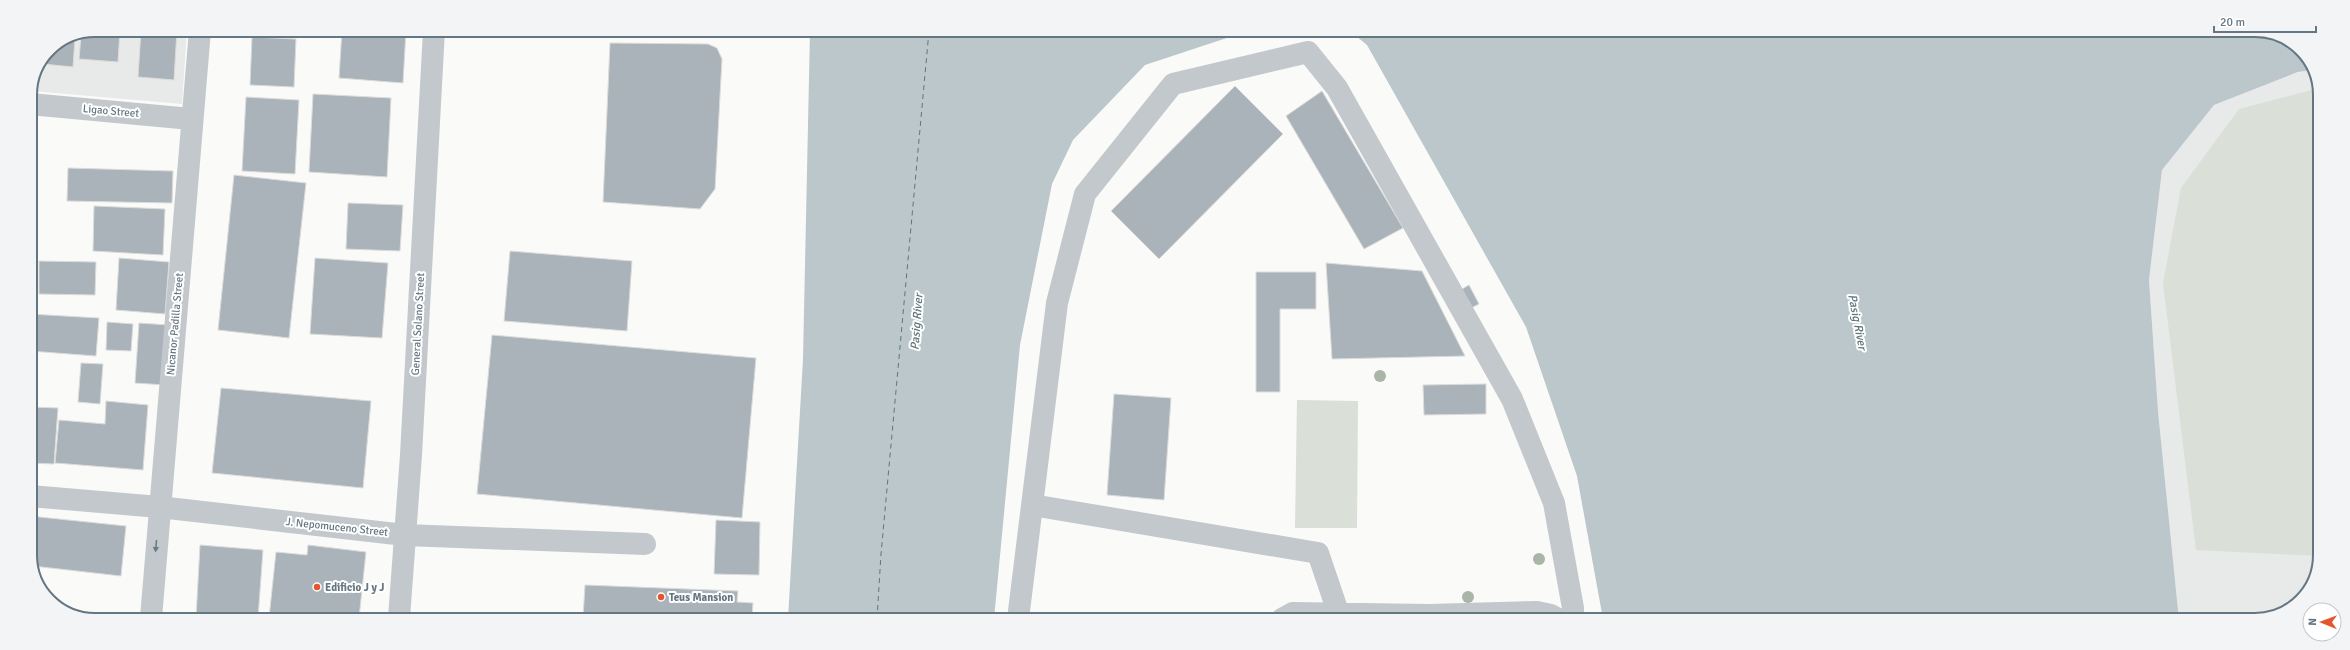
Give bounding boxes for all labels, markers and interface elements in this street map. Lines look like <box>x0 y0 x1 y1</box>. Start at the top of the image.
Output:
scale bar <box>2214 8 2316 34</box>
text: 20 m <box>2220 15 2245 30</box>
street label: Ligao Street <box>82 102 140 120</box>
street label: Nicanor Padilla Street <box>164 272 186 376</box>
street label: General Solano Street <box>409 272 427 376</box>
water label: Pasig River <box>908 292 927 351</box>
water label: Pasig River <box>1844 293 1870 353</box>
street label: J. Nepomuceno Street <box>285 515 389 539</box>
one-way arrow <box>153 540 160 552</box>
place label: Edificio J y J <box>325 581 384 594</box>
marker: Edificio J y J <box>312 582 322 592</box>
place label: Teus Mansion <box>669 591 733 604</box>
marker: Teus Mansion <box>656 592 666 602</box>
north arrow <box>2302 602 2342 642</box>
text: N <box>2306 618 2319 626</box>

